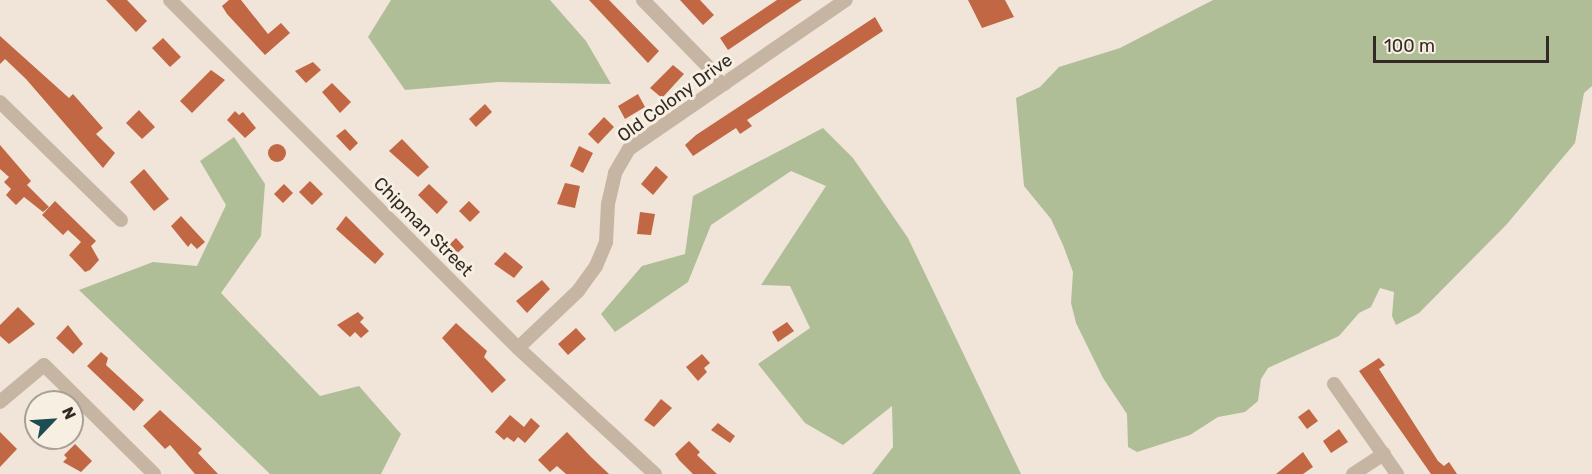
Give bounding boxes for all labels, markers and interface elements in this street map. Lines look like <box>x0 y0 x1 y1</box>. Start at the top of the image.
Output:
scale bar <box>1376 24 1552 62</box>
text: 100 m <box>1384 35 1435 57</box>
street label: Old Colony Drive <box>613 49 737 147</box>
street label: Chipman Street <box>369 173 477 281</box>
north arrow <box>24 390 84 450</box>
text: N <box>58 404 80 422</box>

